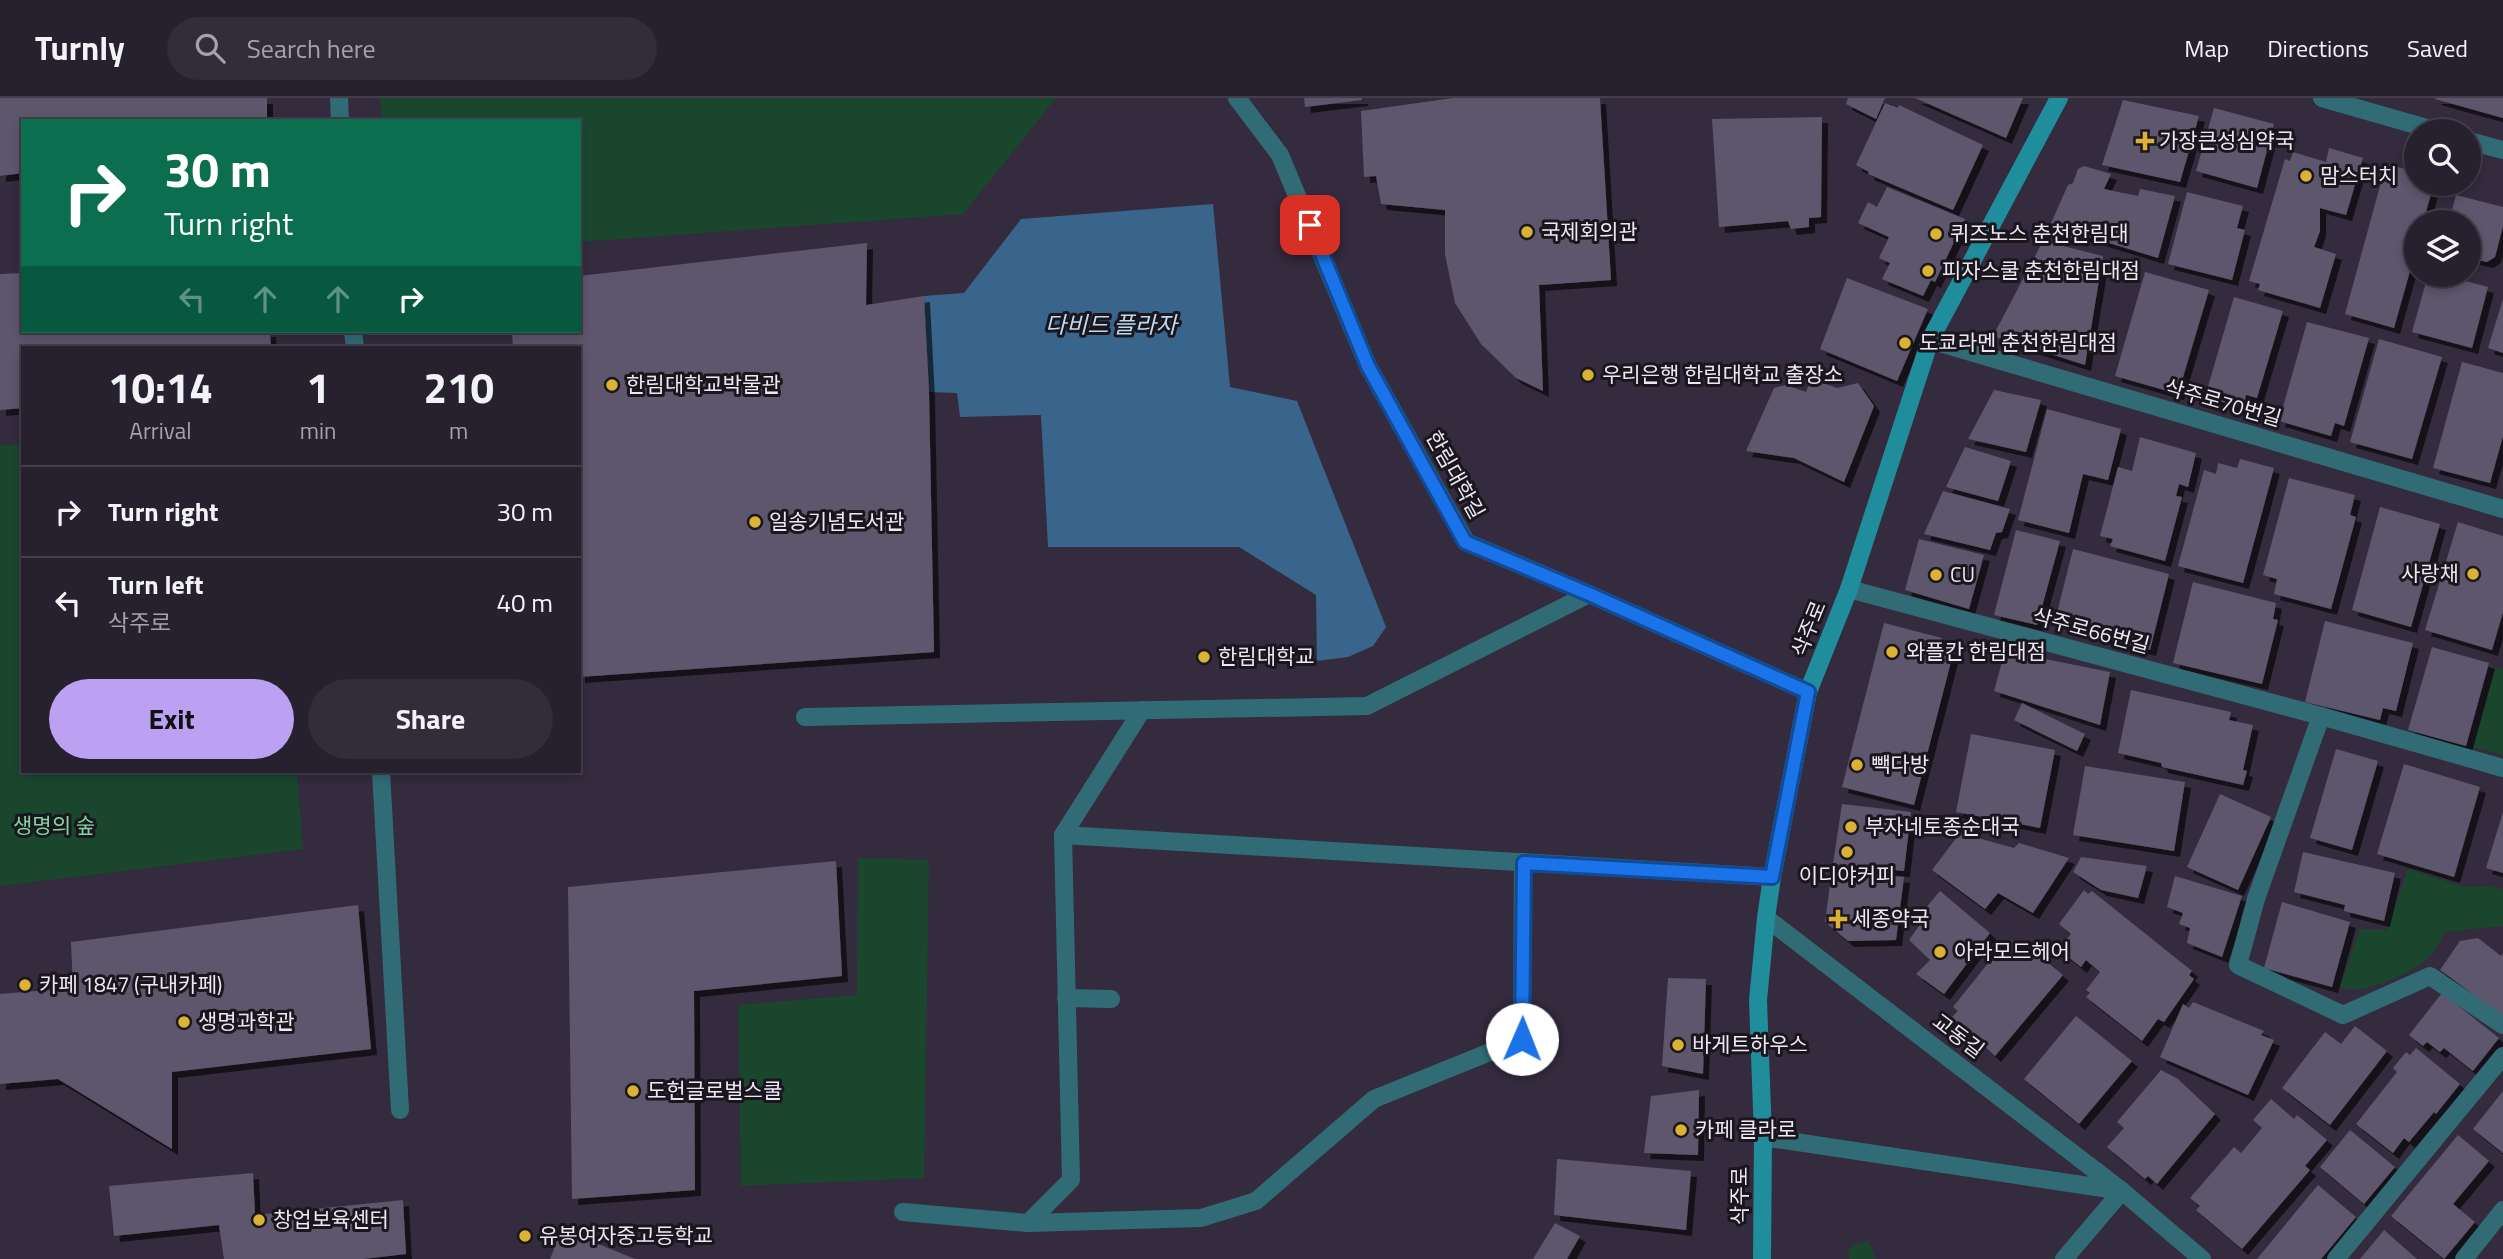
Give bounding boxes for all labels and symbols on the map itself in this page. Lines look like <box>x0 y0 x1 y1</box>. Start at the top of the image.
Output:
place label: 가장큰성심약국 <box>2159 124 2294 156</box>
marker: 가장큰성심약국 <box>2137 133 2153 149</box>
place label: 맘스터치 <box>2320 159 2397 191</box>
marker: 맘스터치 <box>2298 168 2314 184</box>
pin <box>1280 195 1340 255</box>
place label: 국제회의관 <box>1541 215 1638 247</box>
place label: 퀴즈노스 춘천한림대 <box>1950 217 2129 249</box>
marker: 국제회의관 <box>1519 224 1535 240</box>
marker: 퀴즈노스 춘천한림대 <box>1928 226 1944 242</box>
place label: 피자스쿨 춘천한림대점 <box>1942 254 2140 286</box>
marker: 피자스쿨 춘천한림대점 <box>1920 263 1936 279</box>
water label: 다비드 플라자 <box>1045 307 1180 342</box>
place label: 도쿄라멘 춘천한림대점 <box>1919 326 2117 358</box>
marker: 도쿄라멘 춘천한림대점 <box>1897 335 1913 351</box>
place label: 우리은행 한림대학교 출장소 <box>1602 358 1843 390</box>
marker: 우리은행 한림대학교 출장소 <box>1580 367 1596 383</box>
place label: 한림대학교박물관 <box>626 368 781 400</box>
street label: 삭주로70번길 <box>2161 370 2285 434</box>
marker: 한림대학교박물관 <box>604 377 620 393</box>
street label: 한림대학길 <box>1418 425 1493 525</box>
place label: 일송기념도서관 <box>769 505 904 537</box>
marker: 일송기념도서관 <box>747 514 763 530</box>
place label: 사랑채 <box>2401 557 2459 589</box>
place label: CU <box>1950 558 1975 590</box>
marker: 사랑채 <box>2465 566 2481 582</box>
marker: CU <box>1928 567 1944 583</box>
street label: 삭주로 <box>1782 596 1834 661</box>
street label: 삭주로66번길 <box>2029 599 2153 661</box>
place label: 와플칸 한림대점 <box>1906 635 2046 667</box>
place label: 한림대학교 <box>1218 640 1315 672</box>
marker: 와플칸 한림대점 <box>1884 644 1900 660</box>
marker: 한림대학교 <box>1196 649 1212 665</box>
place label: 빽다방 <box>1871 748 1929 780</box>
marker: 빽다방 <box>1849 757 1865 773</box>
park label: 생명의 숲 <box>13 809 95 841</box>
place label: 부자네토종순대국 <box>1865 810 2020 842</box>
marker: 부자네토종순대국 <box>1843 819 1859 835</box>
marker: 이디야커피 <box>1839 844 1855 860</box>
place label: 이디야커피 <box>1799 859 1895 891</box>
place label: 세종약국 <box>1852 902 1929 934</box>
marker: 세종약국 <box>1830 911 1846 927</box>
place label: 아라모드헤어 <box>1954 935 2070 967</box>
marker: 아라모드헤어 <box>1932 944 1948 960</box>
place label: 카페 1847 (구내카페) <box>39 968 222 1000</box>
marker: 카페 1847 (구내카페) <box>17 977 33 993</box>
position arrow <box>1485 1002 1559 1076</box>
place label: 생명과학관 <box>198 1005 295 1037</box>
street label: 교동길 <box>1926 1005 1991 1065</box>
marker: 생명과학관 <box>176 1014 192 1030</box>
place label: 바게트하우스 <box>1692 1028 1808 1060</box>
marker: 바게트하우스 <box>1670 1037 1686 1053</box>
place label: 도헌글로벌스쿨 <box>647 1074 782 1106</box>
marker: 도헌글로벌스쿨 <box>625 1083 641 1099</box>
place label: 카페 클라로 <box>1695 1113 1796 1145</box>
marker: 카페 클라로 <box>1673 1122 1689 1138</box>
street label: 삭주로 <box>1723 1167 1755 1225</box>
place label: 창업보육센터 <box>273 1203 389 1235</box>
marker: 창업보육센터 <box>251 1212 267 1228</box>
place label: 유봉여자중고등학교 <box>539 1219 713 1251</box>
marker: 유봉여자중고등학교 <box>517 1228 533 1244</box>

